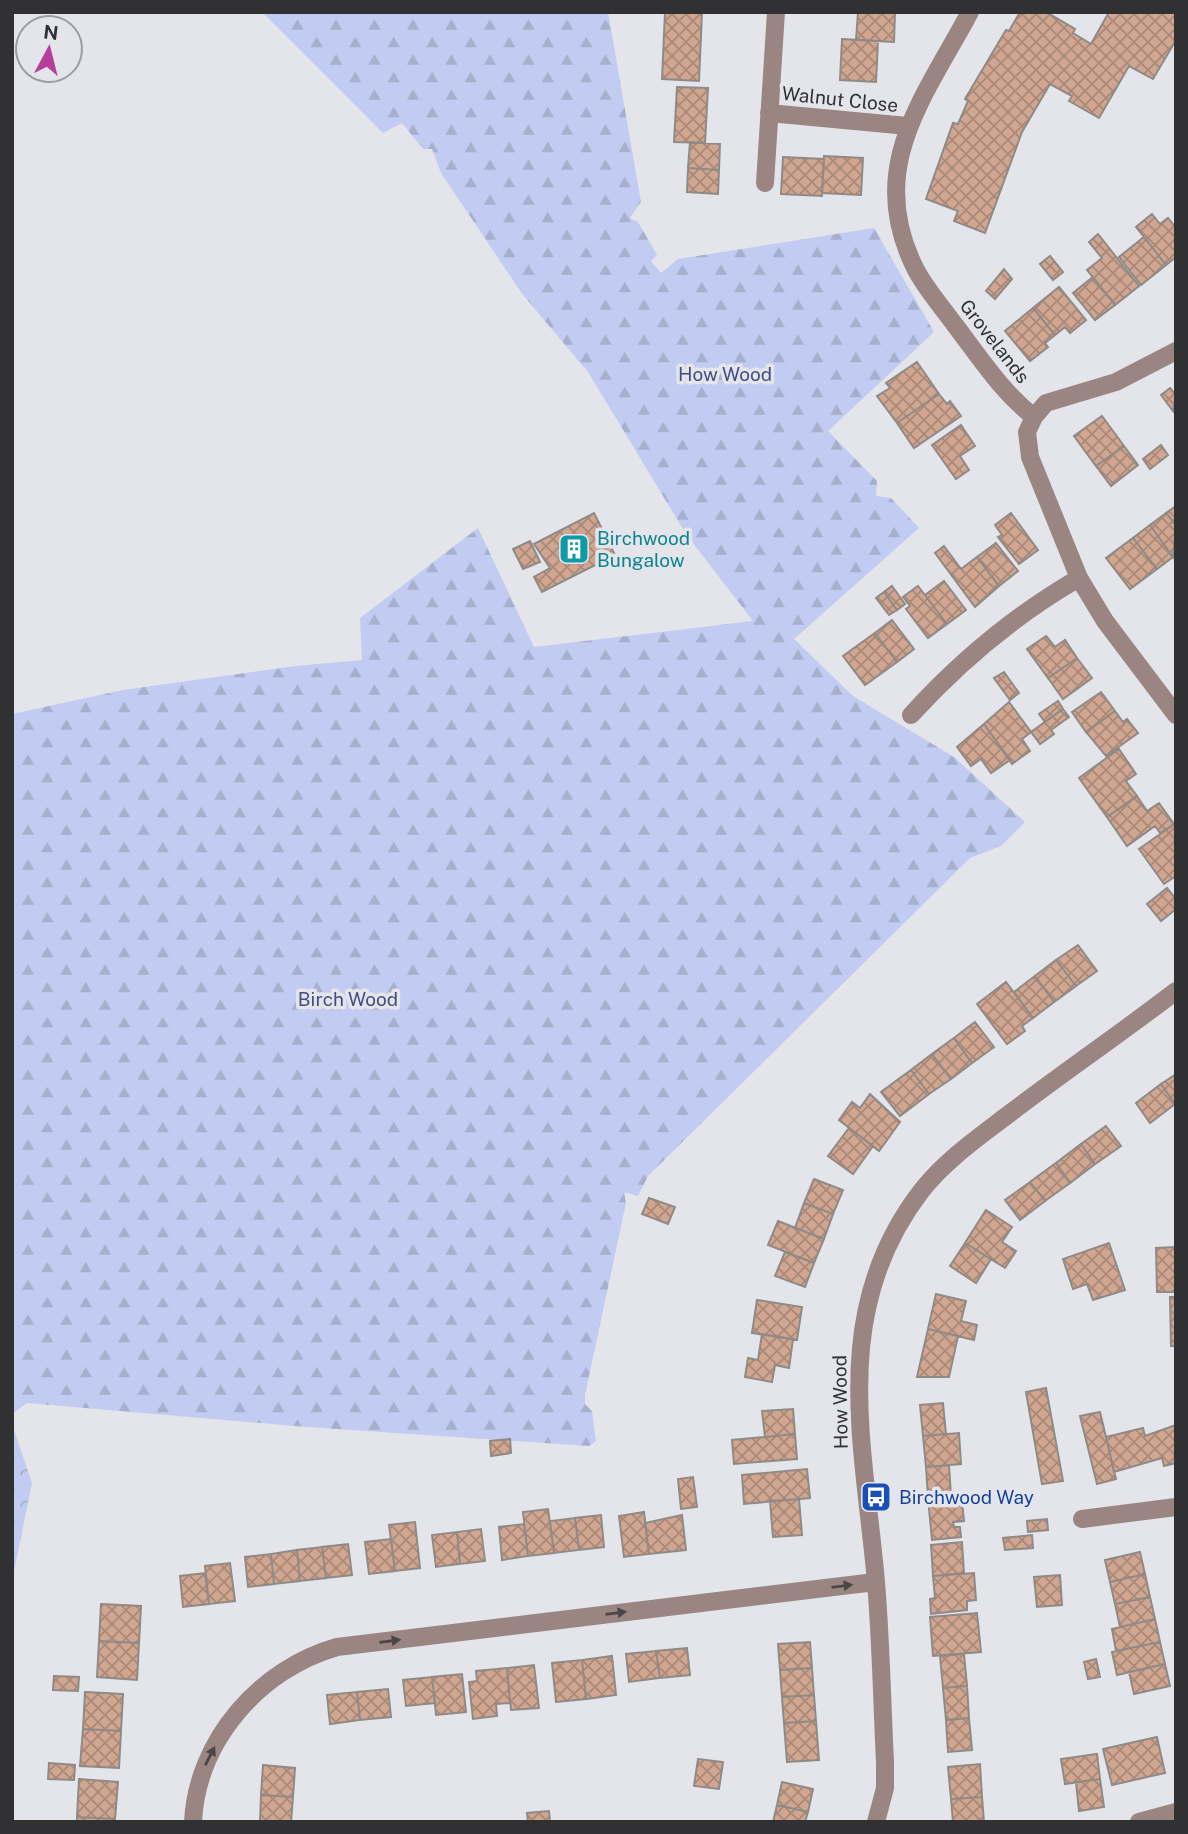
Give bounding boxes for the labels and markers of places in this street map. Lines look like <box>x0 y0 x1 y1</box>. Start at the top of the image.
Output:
place label: Birchwood Bungalow <box>597 527 690 571</box>
building icon: Birchwood Bungalow <box>557 532 591 566</box>
bus stop icon: Birchwood Way <box>859 1480 893 1514</box>
place label: Birchwood Way <box>899 1486 1034 1508</box>

